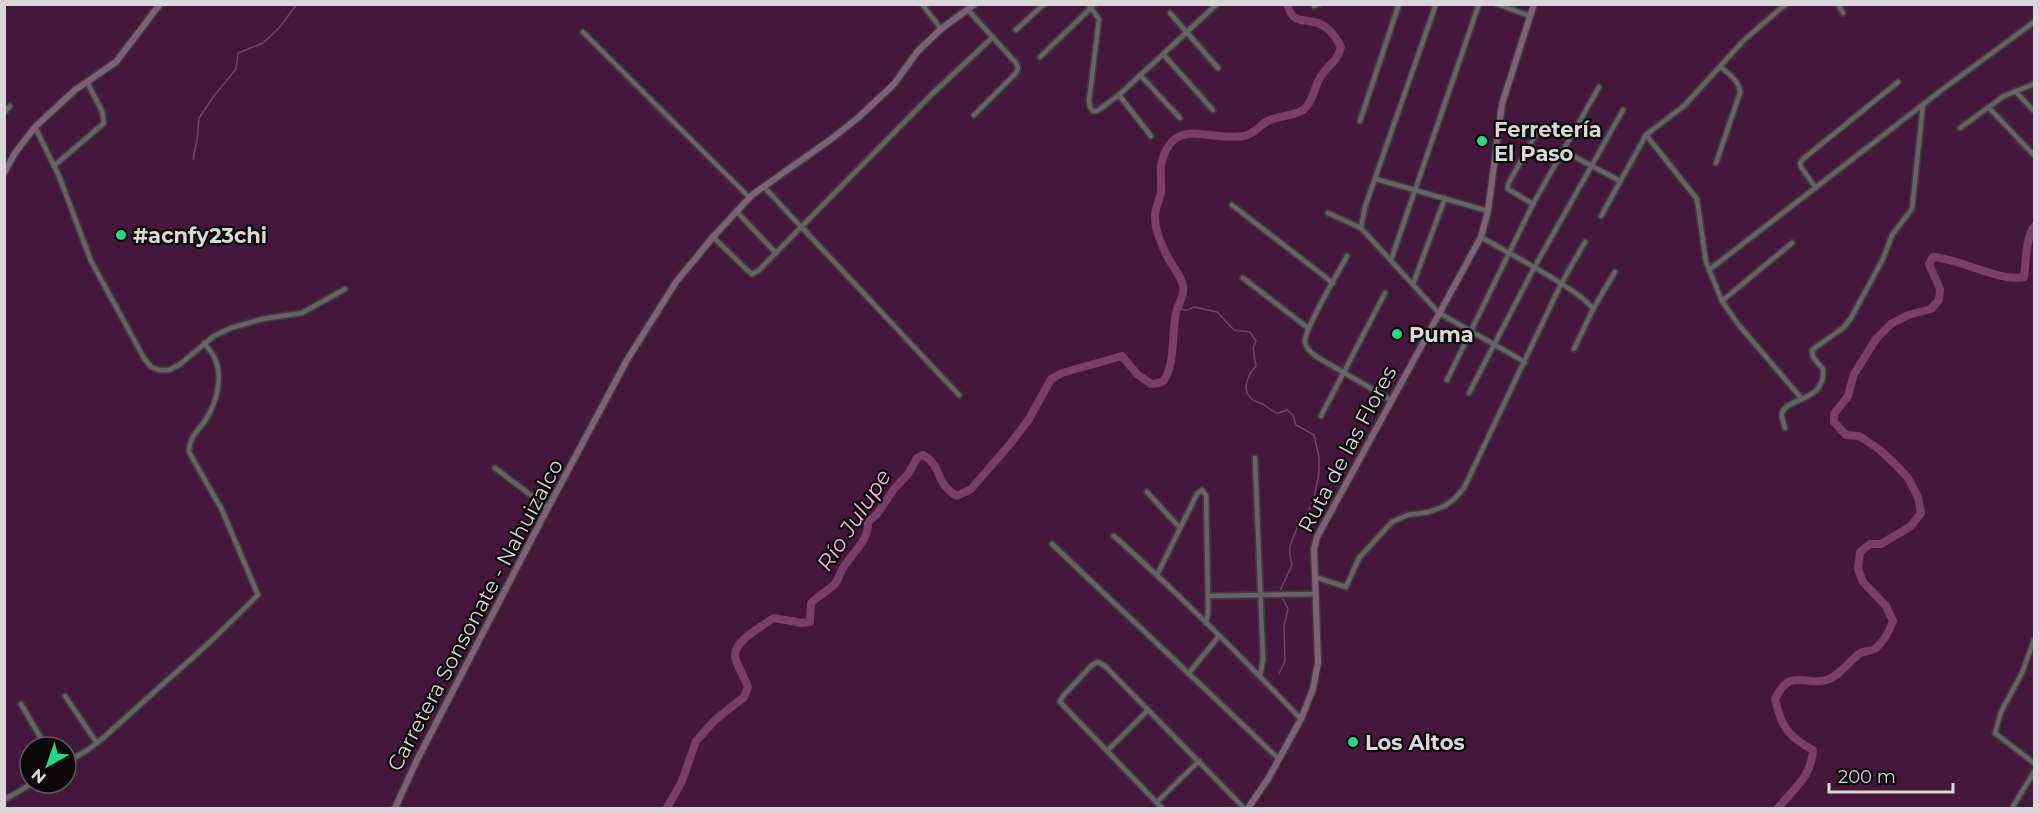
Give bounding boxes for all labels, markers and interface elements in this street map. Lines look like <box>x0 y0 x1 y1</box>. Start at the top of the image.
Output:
place label: Ferretería El Paso <box>1494 117 1602 166</box>
marker: Ferretería El Paso <box>1475 134 1489 148</box>
place label: #acnfy23chi <box>133 223 267 248</box>
marker: #acnfy23chi <box>114 228 128 242</box>
place label: Puma <box>1409 322 1474 347</box>
marker: Puma <box>1390 327 1404 341</box>
street label: Ruta de las Flores <box>1293 362 1401 536</box>
street label: Carretera Sonsonate - Nahuizalco <box>382 455 568 775</box>
water label: Río Julupe <box>811 464 897 576</box>
place label: Los Altos <box>1365 730 1465 755</box>
north arrow <box>18 735 78 795</box>
marker: Los Altos <box>1346 735 1360 749</box>
scale bar <box>1829 756 1954 794</box>
text: N <box>28 765 50 788</box>
text: 200 m <box>1838 766 1896 788</box>

